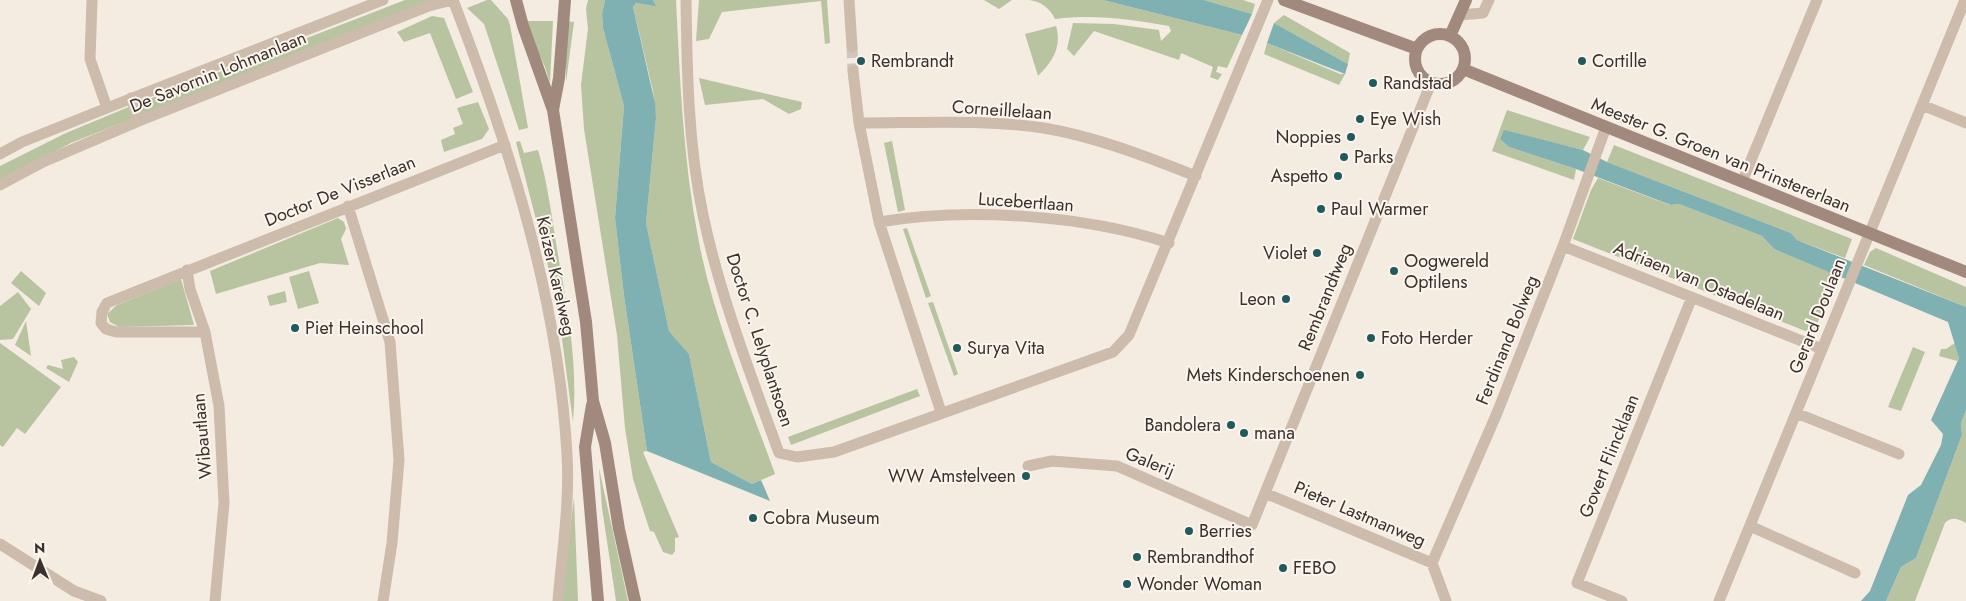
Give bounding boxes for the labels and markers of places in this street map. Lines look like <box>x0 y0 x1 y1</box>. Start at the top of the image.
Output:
place label: Rembrandt <box>871 48 954 74</box>
place label: Cortille <box>1592 48 1647 74</box>
marker: Rembrandt <box>855 55 867 67</box>
marker: Cortille <box>1576 55 1588 67</box>
place label: Randstad <box>1383 70 1452 96</box>
marker: Randstad <box>1367 77 1379 89</box>
place label: Eye Wish <box>1370 106 1441 132</box>
marker: Eye Wish <box>1354 113 1366 125</box>
place label: Noppies <box>1275 124 1341 150</box>
marker: Noppies <box>1345 131 1357 143</box>
place label: Parks <box>1354 144 1393 170</box>
marker: Parks <box>1338 151 1350 163</box>
place label: Aspetto <box>1271 163 1328 189</box>
marker: Aspetto <box>1332 170 1344 182</box>
place label: Paul Warmer <box>1331 196 1429 222</box>
marker: Paul Warmer <box>1315 203 1327 215</box>
place label: Violet <box>1263 240 1308 266</box>
marker: Violet <box>1311 247 1323 259</box>
place label: Oogwereld Optilens <box>1404 248 1489 295</box>
marker: Oogwereld Optilens <box>1388 265 1400 277</box>
place label: Leon <box>1239 286 1276 312</box>
marker: Leon <box>1280 293 1292 305</box>
place label: Piet Heinschool <box>305 315 424 341</box>
marker: Piet Heinschool <box>289 322 301 334</box>
place label: Foto Herder <box>1381 325 1474 351</box>
marker: Foto Herder <box>1365 332 1377 344</box>
place label: Surya Vita <box>967 335 1045 361</box>
marker: Surya Vita <box>951 342 963 354</box>
place label: Mets Kinderschoenen <box>1187 362 1350 388</box>
marker: Mets Kinderschoenen <box>1354 369 1366 381</box>
place label: Bandolera <box>1145 412 1221 438</box>
marker: Bandolera <box>1225 419 1237 431</box>
place label: mana <box>1254 420 1295 446</box>
marker: mana <box>1238 427 1250 439</box>
place label: WW Amstelveen <box>888 463 1016 489</box>
marker: WW Amstelveen <box>1020 470 1032 482</box>
place label: Cobra Museum <box>763 505 880 531</box>
marker: Cobra Museum <box>747 512 759 524</box>
place label: Berries <box>1199 518 1252 544</box>
marker: Berries <box>1183 525 1195 537</box>
place label: Rembrandthof <box>1147 544 1255 570</box>
marker: Rembrandthof <box>1131 551 1143 563</box>
place label: FEBO <box>1293 555 1336 581</box>
marker: FEBO <box>1277 562 1289 574</box>
place label: Wonder Woman <box>1137 571 1262 597</box>
marker: Wonder Woman <box>1121 578 1133 590</box>

